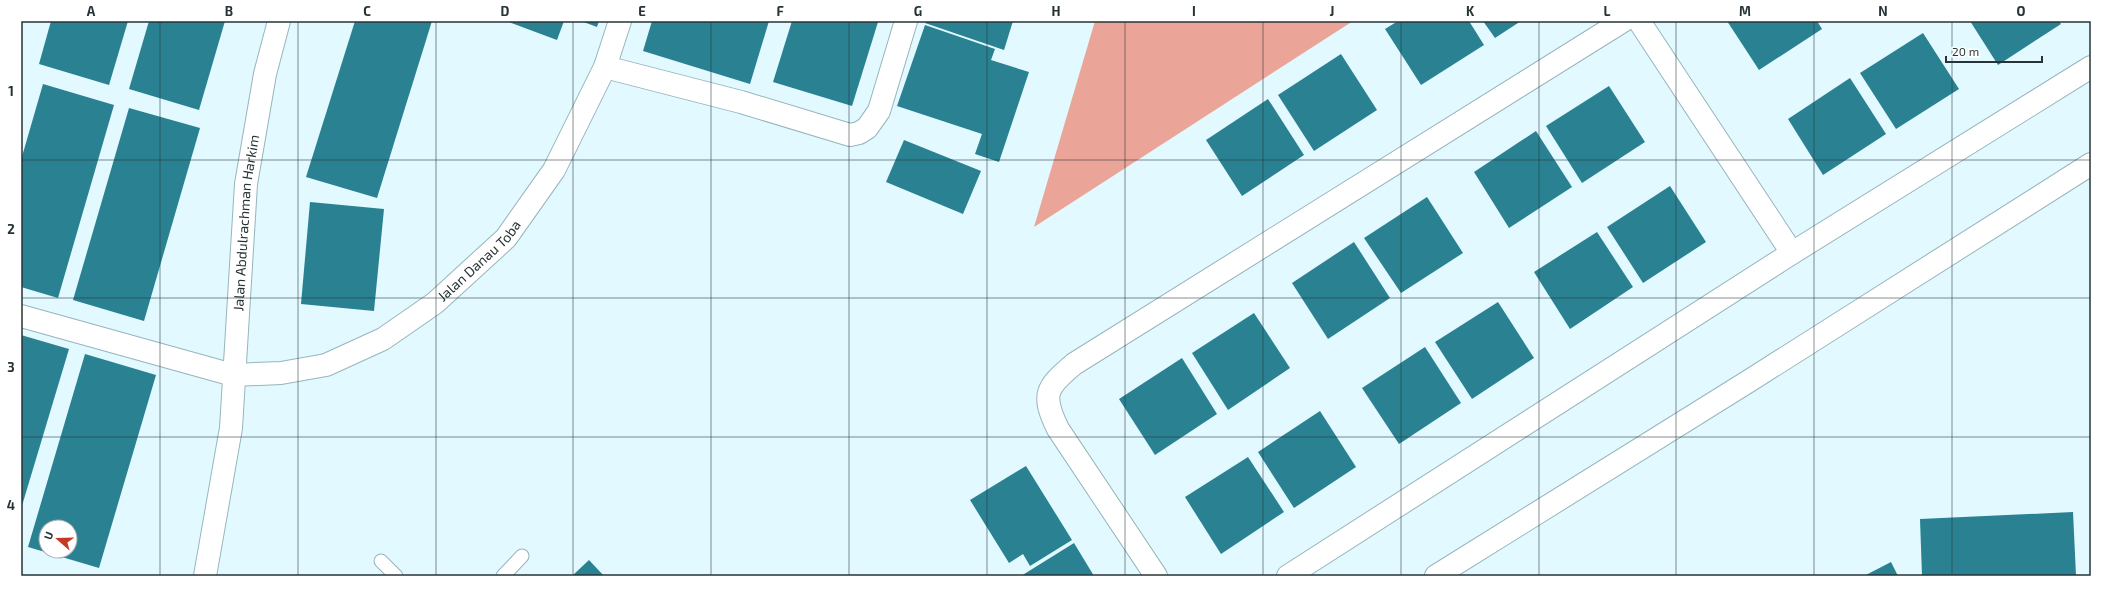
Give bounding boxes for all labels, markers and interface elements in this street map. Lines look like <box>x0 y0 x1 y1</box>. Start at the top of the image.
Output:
text: A <box>87 3 96 19</box>
text: B <box>225 3 233 19</box>
text: C <box>363 3 371 19</box>
text: D <box>501 3 510 19</box>
text: E <box>638 3 646 19</box>
text: F <box>776 3 784 19</box>
text: G <box>914 3 922 19</box>
text: H <box>1052 3 1061 19</box>
text: I <box>1192 3 1196 19</box>
text: J <box>1330 3 1334 19</box>
text: K <box>1466 3 1475 19</box>
text: L <box>1604 3 1611 19</box>
text: M <box>1739 3 1751 19</box>
text: N <box>1878 3 1888 19</box>
text: O <box>2017 3 2026 19</box>
scale bar <box>1946 38 2042 64</box>
text: 20 m <box>1952 44 1979 58</box>
text: 1 <box>8 83 14 99</box>
street label: Jalan Abdulrachman Harkim <box>229 133 262 312</box>
street label: Jalan Danau Toba <box>434 217 524 304</box>
text: 2 <box>7 221 15 237</box>
text: 3 <box>7 359 15 375</box>
text: 4 <box>7 497 15 513</box>
north arrow <box>38 519 78 559</box>
text: U <box>41 530 56 541</box>

